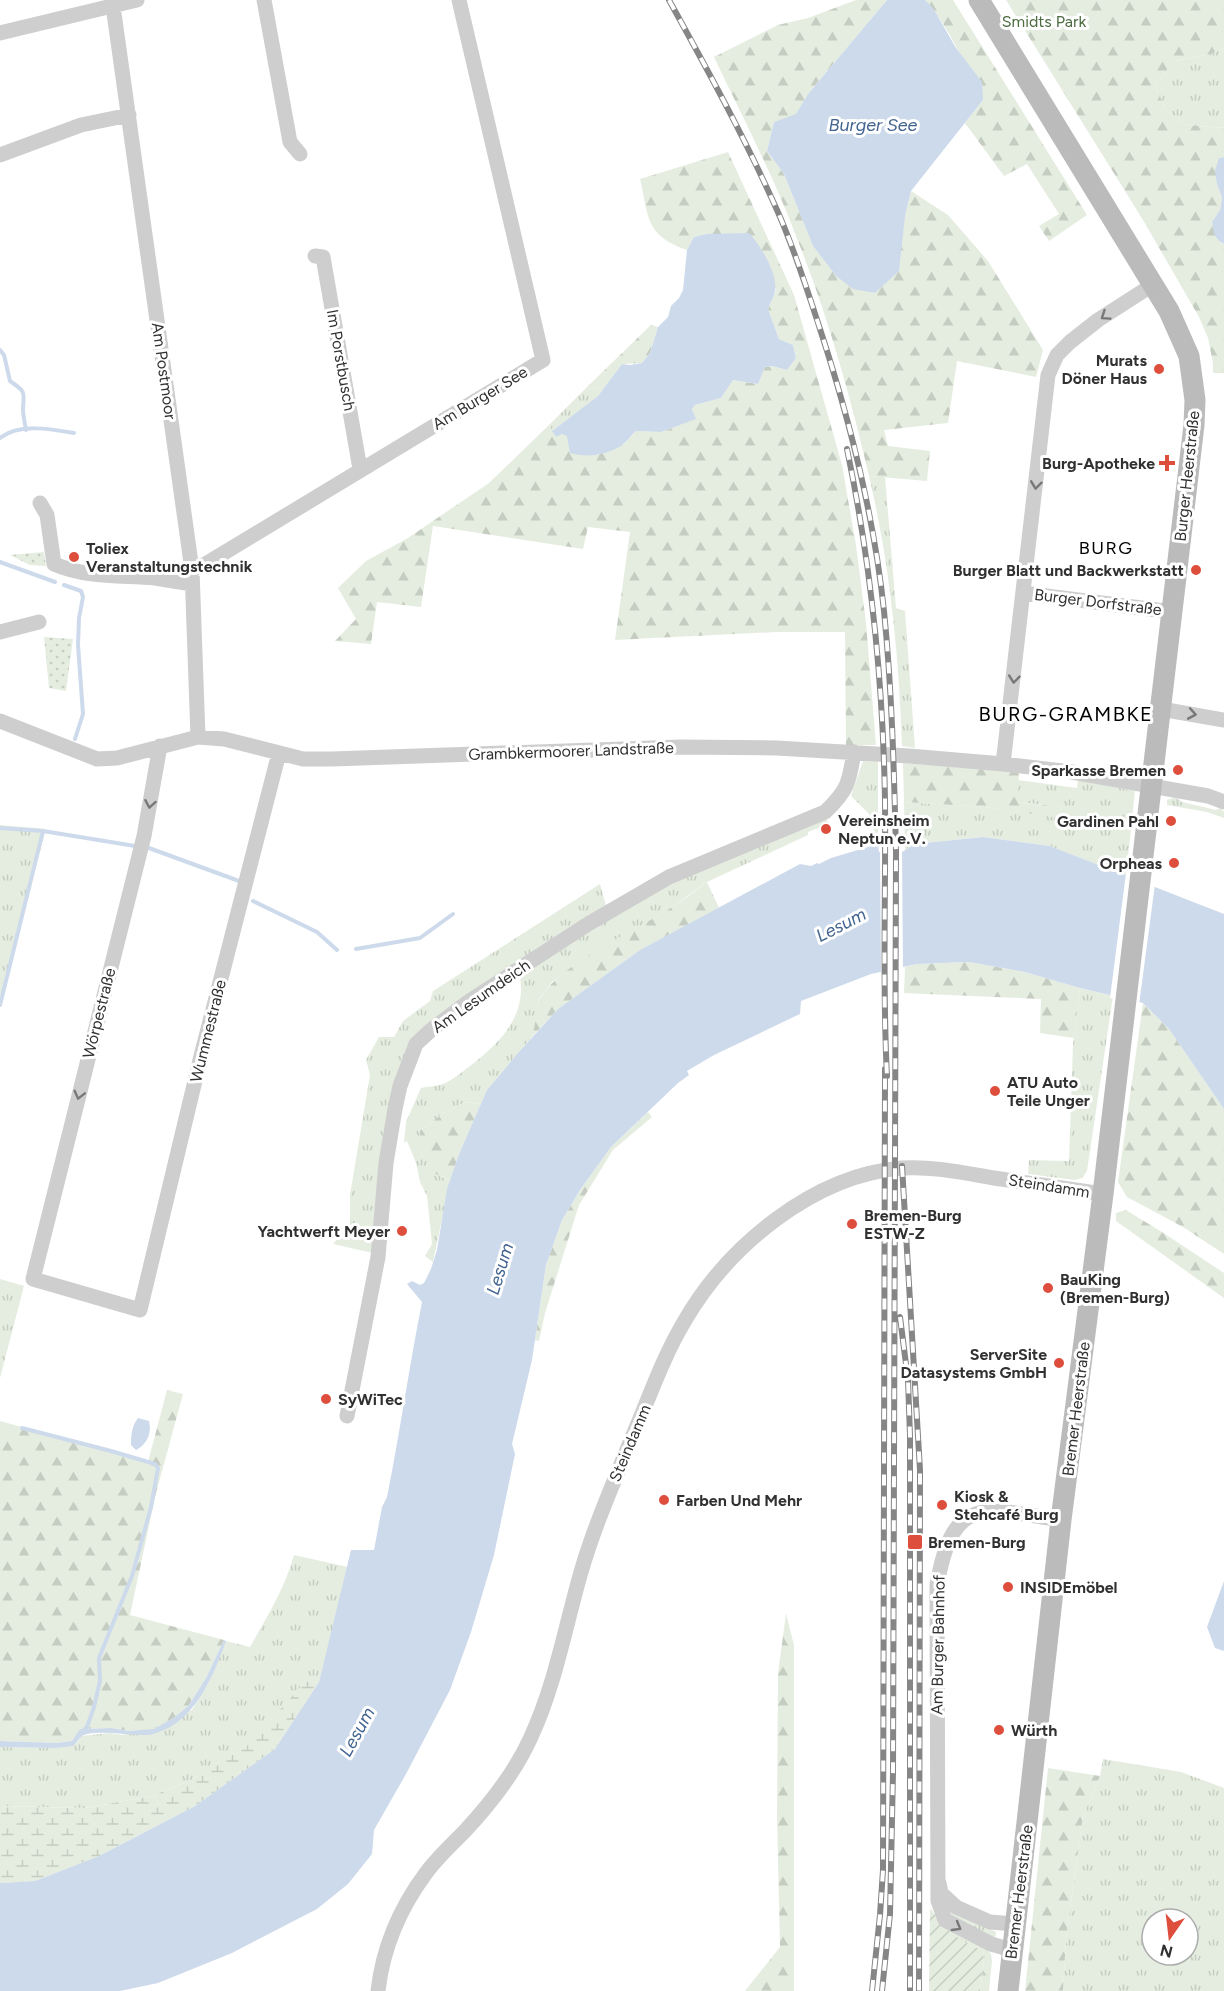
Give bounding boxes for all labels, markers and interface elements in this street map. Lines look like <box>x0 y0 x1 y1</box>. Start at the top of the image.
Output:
park label: Smidts Park <box>1002 12 1086 31</box>
water label: Burger See <box>829 114 918 136</box>
street label: Im Porstbusch <box>323 308 359 412</box>
one-way arrow <box>1101 309 1112 320</box>
street label: Am Postmoor <box>148 321 180 421</box>
place label: Murats Döner Haus <box>1062 351 1148 388</box>
street label: Am Burger See <box>429 362 531 434</box>
marker: Murats Döner Haus <box>1152 362 1166 376</box>
street label: Burger Heerstraße <box>1171 409 1203 542</box>
place label: Burg-Apotheke <box>1042 454 1155 473</box>
marker: Burg-Apotheke <box>1160 456 1174 470</box>
one-way arrow <box>1030 481 1043 490</box>
district label: BURG <box>1079 537 1133 559</box>
place label: Toliex Veranstaltungstechnik <box>86 539 253 576</box>
marker: Toliex Veranstaltungstechnik <box>67 550 81 564</box>
place label: Burger Blatt und Backwerkstatt <box>953 561 1184 580</box>
marker: Burger Blatt und Backwerkstatt <box>1189 563 1203 577</box>
street label: Burger Dorfstraße <box>1033 585 1163 619</box>
one-way arrow <box>1008 674 1021 684</box>
district label: BURG-GRAMBKE <box>979 702 1153 726</box>
one-way arrow <box>1188 708 1197 720</box>
street label: Grambkermoorer Landstraße <box>468 738 674 764</box>
place label: Sparkasse Bremen <box>1031 761 1166 780</box>
marker: Sparkasse Bremen <box>1171 763 1185 777</box>
one-way arrow <box>144 799 156 809</box>
place label: Vereinsheim Neptun e.V. <box>838 811 930 848</box>
place label: Gardinen Pahl <box>1057 812 1159 831</box>
marker: Gardinen Pahl <box>1164 814 1178 828</box>
marker: Vereinsheim Neptun e.V. <box>819 822 833 836</box>
place label: Orpheas <box>1100 854 1163 873</box>
marker: Orpheas <box>1167 856 1181 870</box>
water label: Lesum <box>812 903 870 947</box>
street label: Am Lesumdeich <box>429 955 534 1037</box>
street label: Wörpestraße <box>79 966 119 1060</box>
street label: Wummestraße <box>186 977 230 1084</box>
place label: ATU Auto Teile Unger <box>1007 1073 1090 1110</box>
marker: ATU Auto Teile Unger <box>988 1084 1002 1098</box>
one-way arrow <box>73 1090 86 1100</box>
street label: Steindamm <box>1007 1170 1091 1202</box>
place label: Bremen-Burg ESTW-Z <box>864 1206 962 1243</box>
marker: Bremen-Burg ESTW-Z <box>845 1217 859 1231</box>
place label: Yachtwerft Meyer <box>258 1222 390 1241</box>
marker: Yachtwerft Meyer <box>395 1224 409 1238</box>
water label: Lesum <box>482 1240 518 1298</box>
place label: BauKing (Bremen-Burg) <box>1060 1270 1170 1307</box>
marker: BauKing (Bremen-Burg) <box>1041 1281 1055 1295</box>
street label: Bremer Heerstraße <box>1058 1340 1094 1477</box>
place label: ServerSite Datasystems GmbH <box>901 1345 1047 1382</box>
marker: ServerSite Datasystems GmbH <box>1052 1356 1066 1370</box>
place label: SyWiTec <box>338 1390 403 1409</box>
marker: SyWiTec <box>319 1392 333 1406</box>
street label: Steindamm <box>605 1402 655 1484</box>
place label: Kiosk & Stehcafé Burg <box>954 1487 1059 1524</box>
place label: Farben Und Mehr <box>676 1491 802 1510</box>
marker: Farben Und Mehr <box>657 1493 671 1507</box>
marker: Kiosk & Stehcafé Burg <box>935 1498 949 1512</box>
marker: Bremen-Burg <box>906 1533 924 1551</box>
place label: Bremen-Burg <box>928 1533 1026 1552</box>
street label: Am Burger Bahnhof <box>927 1575 949 1715</box>
place label: INSIDEmöbel <box>1020 1578 1118 1597</box>
marker: INSIDEmöbel <box>1001 1580 1015 1594</box>
water label: Lesum <box>335 1703 379 1761</box>
place label: Würth <box>1011 1721 1057 1740</box>
marker: Würth <box>992 1723 1006 1737</box>
street label: Bremer Heerstraße <box>1001 1823 1037 1960</box>
north arrow <box>1140 1907 1200 1967</box>
one-way arrow <box>951 1920 961 1931</box>
text: N <box>1158 1940 1175 1962</box>

